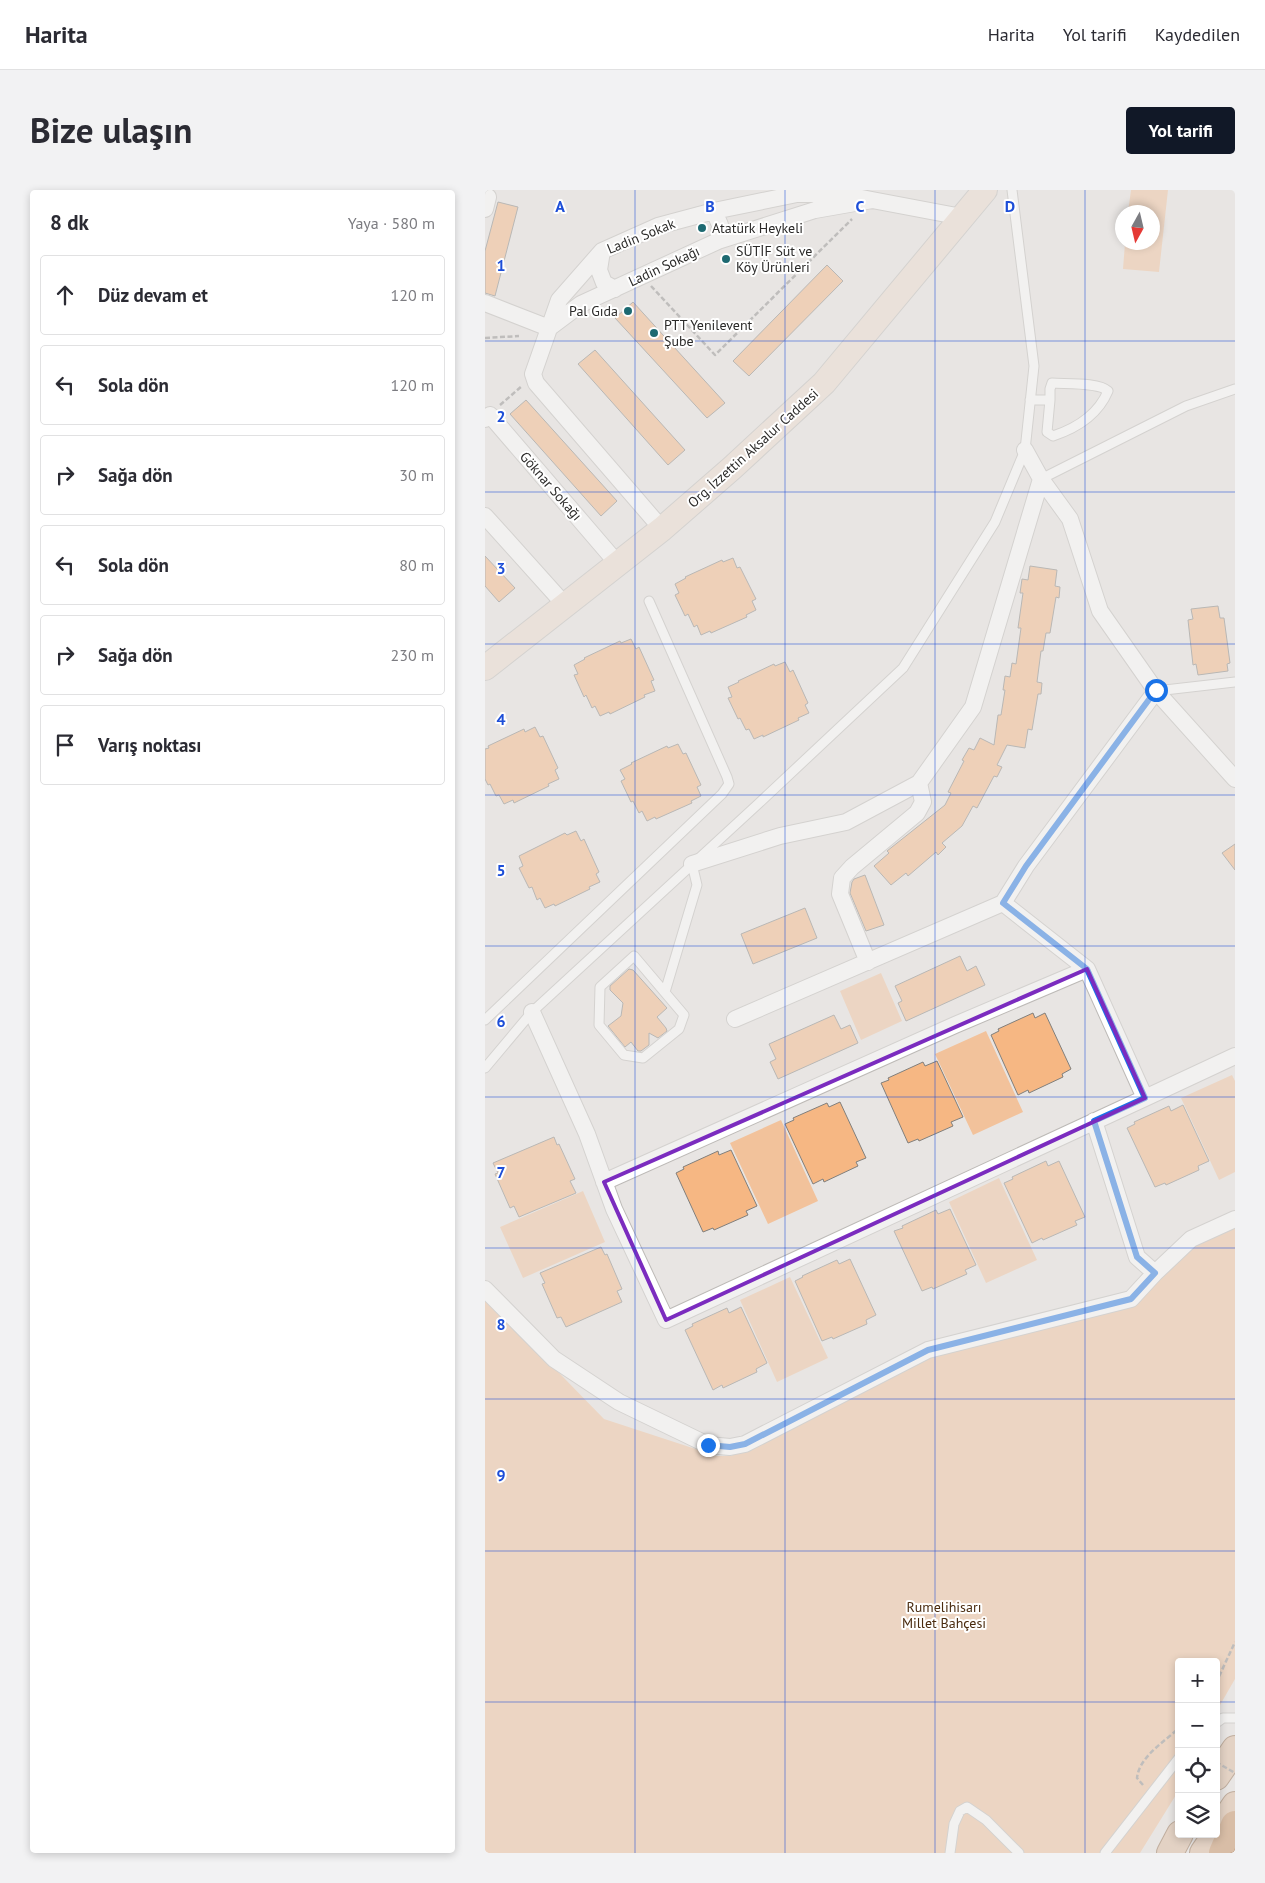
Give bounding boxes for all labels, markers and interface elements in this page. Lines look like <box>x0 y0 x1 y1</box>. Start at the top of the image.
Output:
text: Harita <box>25 19 88 50</box>
text: Harita <box>988 23 1035 46</box>
text: Yol tarifi <box>1063 23 1127 46</box>
text: Kaydedilen <box>1155 23 1240 46</box>
text: Bize ulaşın <box>30 107 192 153</box>
button: Yol tarifi <box>1126 107 1235 154</box>
text: A <box>555 196 565 216</box>
text: B <box>705 196 715 216</box>
text: C <box>856 196 865 216</box>
text: D <box>1005 196 1015 216</box>
north arrow <box>1115 205 1160 250</box>
text: 8 dk <box>50 209 89 236</box>
text: Yaya · 580 m <box>348 213 435 233</box>
street label: Ladin Sokak <box>604 214 678 258</box>
place label: Atatürk Heykeli <box>712 219 803 237</box>
marker: Atatürk Heykeli <box>696 222 708 234</box>
street label: Ladin Sokağı <box>626 242 702 290</box>
place label: SÜTİF Süt ve Köy Ürünleri <box>736 242 812 276</box>
marker: SÜTİF Süt ve Köy Ürünleri <box>720 253 732 265</box>
text: 1 <box>496 255 506 275</box>
icon: ahead <box>51 281 79 309</box>
text: Düz devam et <box>98 283 208 307</box>
text: 120 m <box>391 285 434 305</box>
place label: Pal Gıda <box>569 302 618 320</box>
marker: Pal Gıda <box>622 305 634 317</box>
place label: PTT Yenilevent Şube <box>664 316 753 350</box>
marker: PTT Yenilevent Şube <box>648 327 660 339</box>
icon: left <box>51 371 79 399</box>
text: Sola dön <box>98 373 169 397</box>
text: 120 m <box>391 375 434 395</box>
street label: Org. İzzettin Aksalur Caddesi <box>684 385 822 511</box>
text: 2 <box>496 406 506 426</box>
street label: Göknar Sokağı <box>516 448 586 524</box>
icon: right <box>51 461 79 489</box>
text: Sağa dön <box>98 463 173 487</box>
text: 30 m <box>399 465 434 485</box>
icon: left <box>51 551 79 579</box>
text: Sola dön <box>98 553 169 577</box>
text: 80 m <box>399 555 434 575</box>
text: 3 <box>496 558 506 578</box>
icon: right <box>51 641 79 669</box>
text: Sağa dön <box>98 643 173 667</box>
text: 230 m <box>391 645 434 665</box>
route start <box>1145 679 1168 702</box>
text: 4 <box>496 709 506 729</box>
icon: arrive <box>51 731 79 759</box>
text: Varış noktası <box>98 733 201 757</box>
text: 5 <box>496 860 506 880</box>
text: 6 <box>496 1011 506 1031</box>
text: 7 <box>496 1162 506 1182</box>
text: 8 <box>496 1314 506 1334</box>
route end <box>697 1434 720 1457</box>
text: 9 <box>496 1465 506 1485</box>
park label: Rumelihisarı Millet Bahçesi <box>902 1598 986 1632</box>
map controls <box>1175 1658 1220 1838</box>
button: + <box>1175 1658 1220 1703</box>
button: − <box>1175 1703 1220 1748</box>
button: locate <box>1175 1748 1220 1793</box>
button: layers <box>1175 1793 1220 1838</box>

